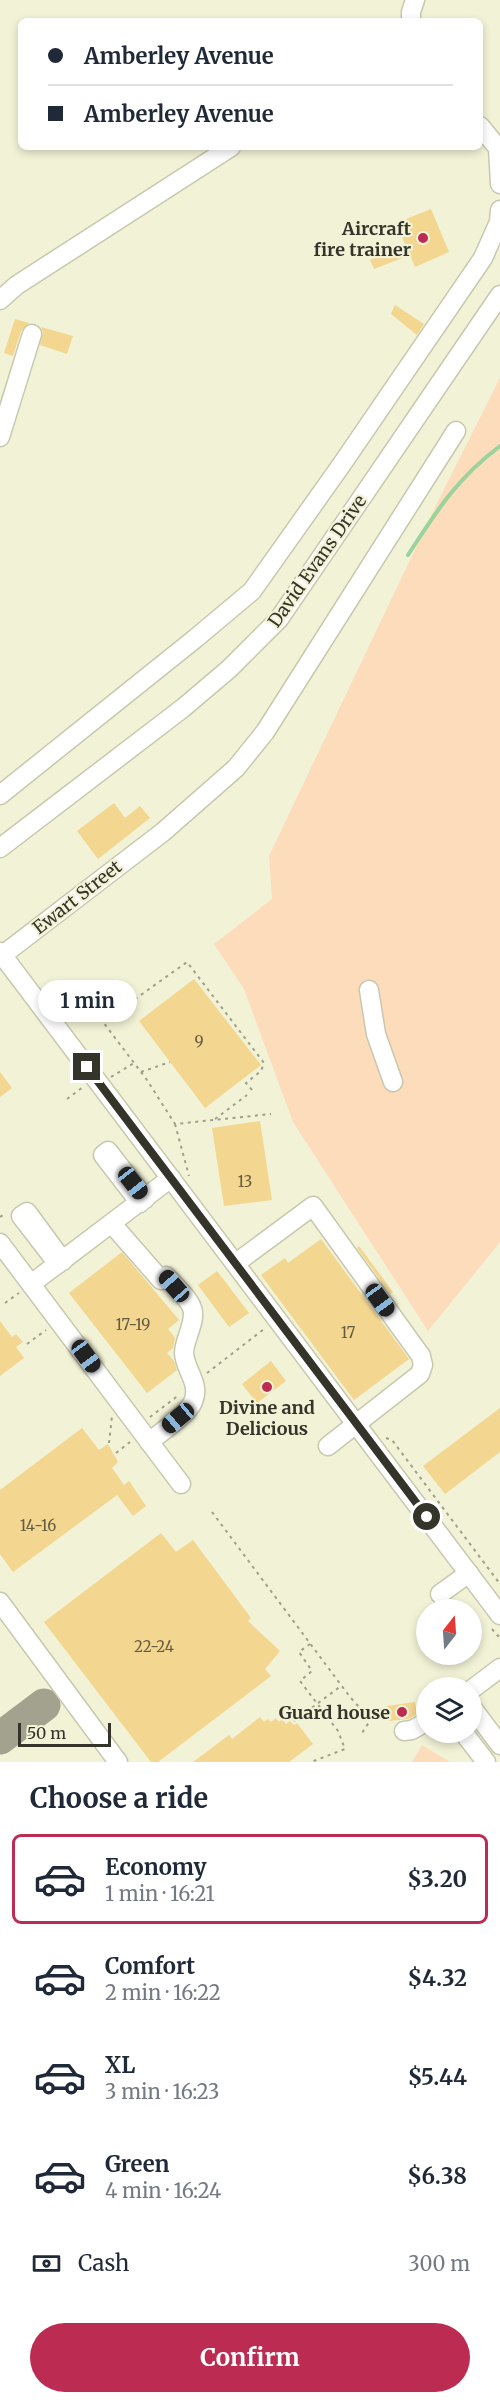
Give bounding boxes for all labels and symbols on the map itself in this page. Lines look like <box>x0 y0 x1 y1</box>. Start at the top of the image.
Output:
place label: Aircraft fire trainer <box>313 217 412 261</box>
marker: Aircraft fire trainer <box>416 231 430 245</box>
street label: David Evans Drive <box>263 490 371 632</box>
street label: Ewart Street <box>28 855 126 939</box>
callout: 1 min <box>38 980 136 1022</box>
house number: 9 <box>194 1032 204 1051</box>
route end <box>73 1053 100 1080</box>
car <box>115 1163 151 1203</box>
house number: 13 <box>238 1172 252 1191</box>
car <box>155 1267 193 1305</box>
car <box>362 1280 398 1320</box>
house number: 17-19 <box>116 1315 150 1334</box>
house number: 17 <box>341 1323 356 1342</box>
car <box>68 1336 104 1376</box>
marker: Divine and Delicious <box>260 1380 274 1394</box>
place label: Divine and Delicious <box>219 1396 315 1440</box>
car <box>158 1400 198 1436</box>
route start <box>413 1503 440 1530</box>
house number: 14-16 <box>20 1516 56 1535</box>
north arrow <box>416 1599 482 1665</box>
house number: 22-24 <box>134 1637 174 1656</box>
place label: Guard house <box>279 1701 390 1724</box>
marker: Guard house <box>395 1705 409 1719</box>
scale bar <box>18 1720 111 1748</box>

